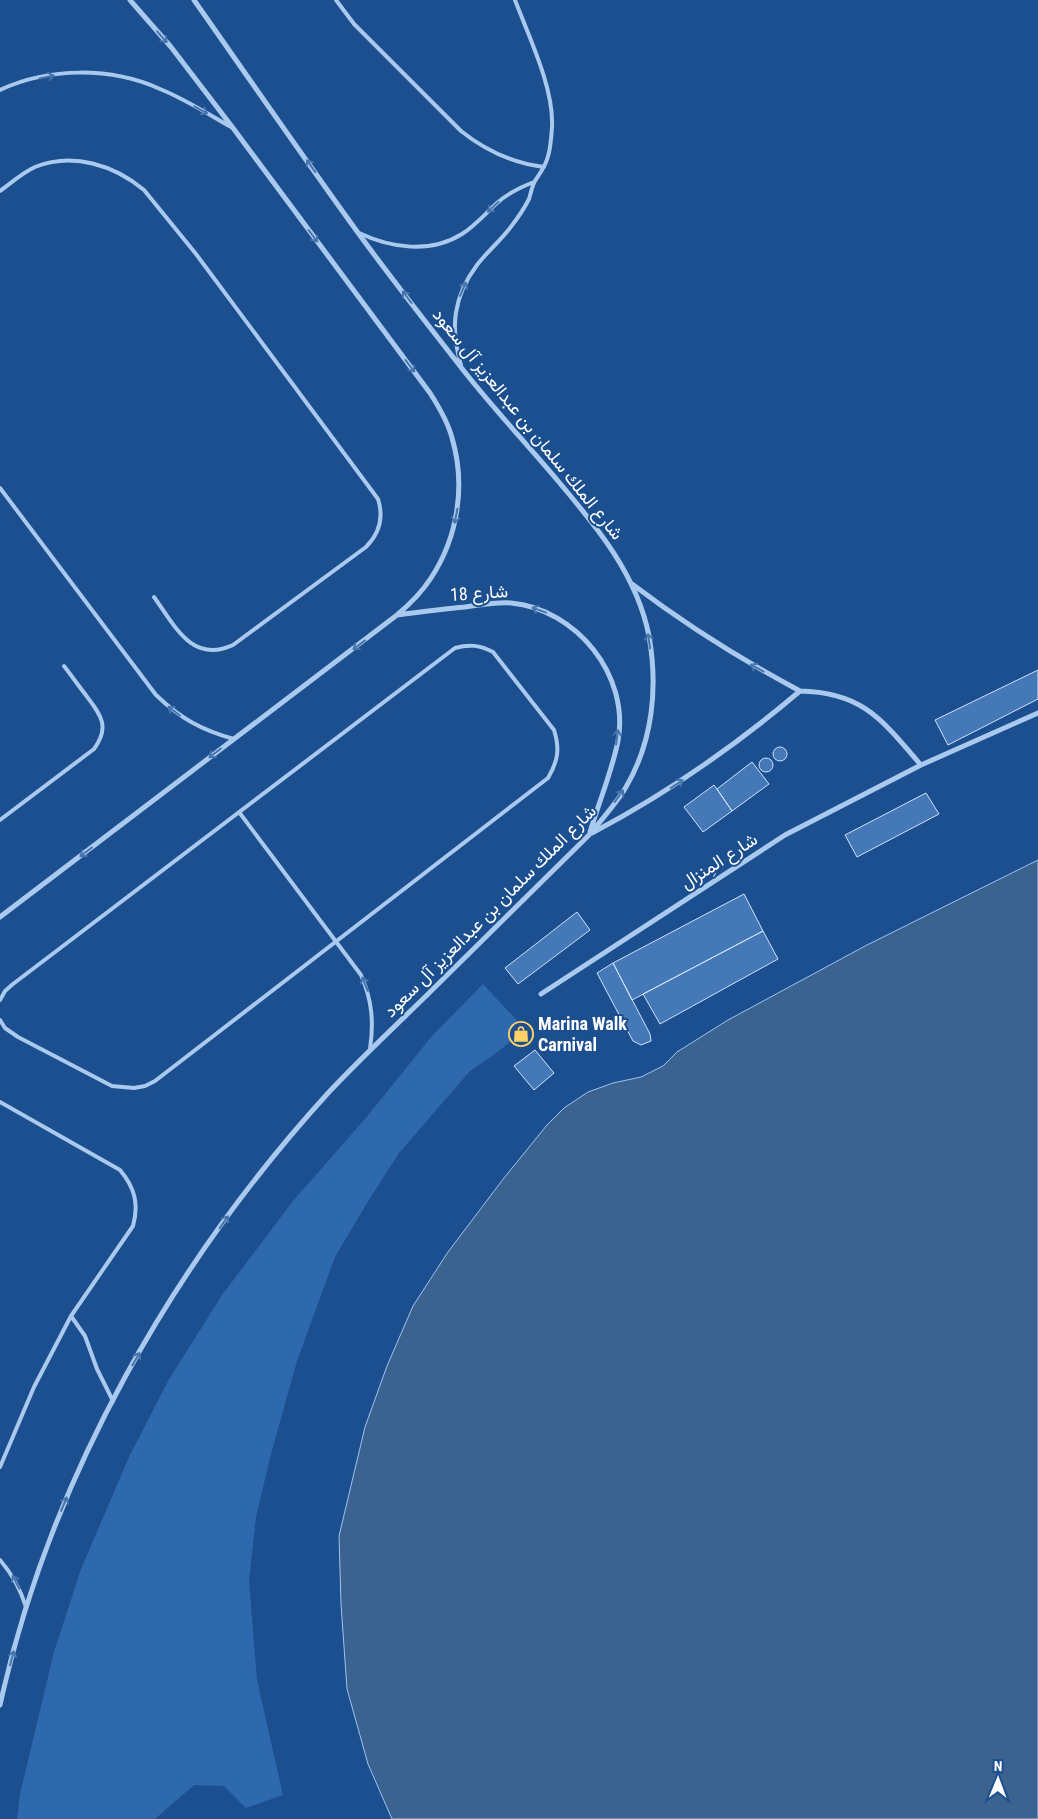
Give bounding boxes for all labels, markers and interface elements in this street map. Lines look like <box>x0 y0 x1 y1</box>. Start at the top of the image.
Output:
one-way arrow <box>156 30 168 43</box>
one-way arrow <box>38 71 54 81</box>
one-way arrow <box>194 106 208 116</box>
one-way arrow <box>306 159 316 173</box>
one-way arrow <box>486 201 499 213</box>
one-way arrow <box>308 229 319 242</box>
one-way arrow <box>459 282 469 297</box>
one-way arrow <box>402 290 412 304</box>
street label: شارع الملك سلمان بن عبدالعزيز آل سعود <box>427 304 628 545</box>
one-way arrow <box>405 359 416 372</box>
one-way arrow <box>451 507 461 523</box>
street label: شارع 18 <box>449 580 509 607</box>
one-way arrow <box>532 605 547 614</box>
one-way arrow <box>644 633 654 649</box>
one-way arrow <box>352 639 365 650</box>
one-way arrow <box>749 663 764 673</box>
one-way arrow <box>168 706 181 717</box>
one-way arrow <box>612 730 622 746</box>
one-way arrow <box>209 748 222 759</box>
one-way arrow <box>670 779 684 789</box>
one-way arrow <box>614 789 624 803</box>
street label: شارع الملك سلمان بن عبدالعزيز آل سعود <box>379 800 601 1022</box>
street label: شارع المِنزال <box>676 828 762 895</box>
one-way arrow <box>80 846 93 857</box>
one-way arrow <box>360 977 369 992</box>
place label: Marina Walk Carnival <box>538 1013 627 1055</box>
shop icon: Marina Walk Carnival <box>508 1021 534 1047</box>
one-way arrow <box>219 1216 229 1230</box>
one-way arrow <box>132 1353 142 1367</box>
one-way arrow <box>60 1497 69 1513</box>
one-way arrow <box>11 1575 20 1590</box>
one-way arrow <box>8 1651 18 1667</box>
north arrow <box>973 1754 1023 1804</box>
text: N <box>994 1758 1003 1774</box>

